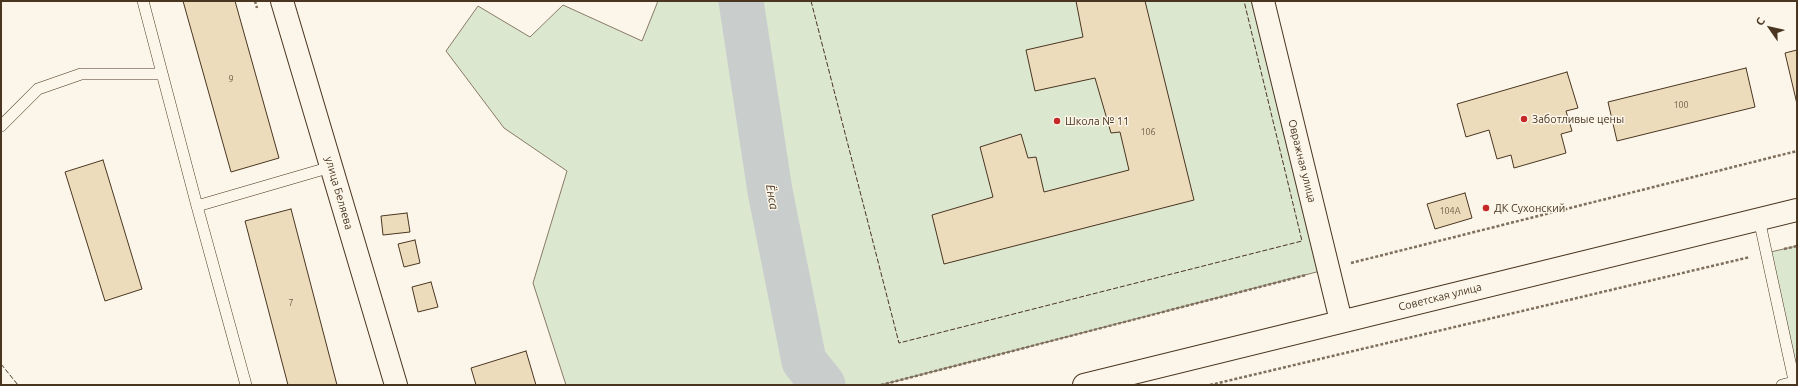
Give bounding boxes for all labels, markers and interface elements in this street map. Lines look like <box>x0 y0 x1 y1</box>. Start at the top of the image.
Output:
north arrow <box>1750 8 1790 48</box>
text: С <box>1753 15 1767 28</box>
house number: 9 <box>228 74 234 84</box>
house number: 100 <box>1673 100 1689 110</box>
place label: Заботливые цены <box>1532 112 1624 126</box>
place label: Школа № 11 <box>1065 114 1129 128</box>
marker: Заботливые цены <box>1519 114 1529 124</box>
marker: Школа № 11 <box>1052 116 1062 126</box>
street label: Овражная улица <box>1285 118 1319 204</box>
house number: 106 <box>1140 127 1156 137</box>
street label: улица Беляева <box>322 155 356 231</box>
water label: Ёнса <box>763 183 781 211</box>
place label: ДК Сухонский <box>1494 201 1565 215</box>
marker: ДК Сухонский <box>1481 203 1491 213</box>
house number: 104А <box>1439 206 1461 216</box>
street label: Советская улица <box>1397 280 1483 314</box>
house number: 7 <box>288 298 294 308</box>

